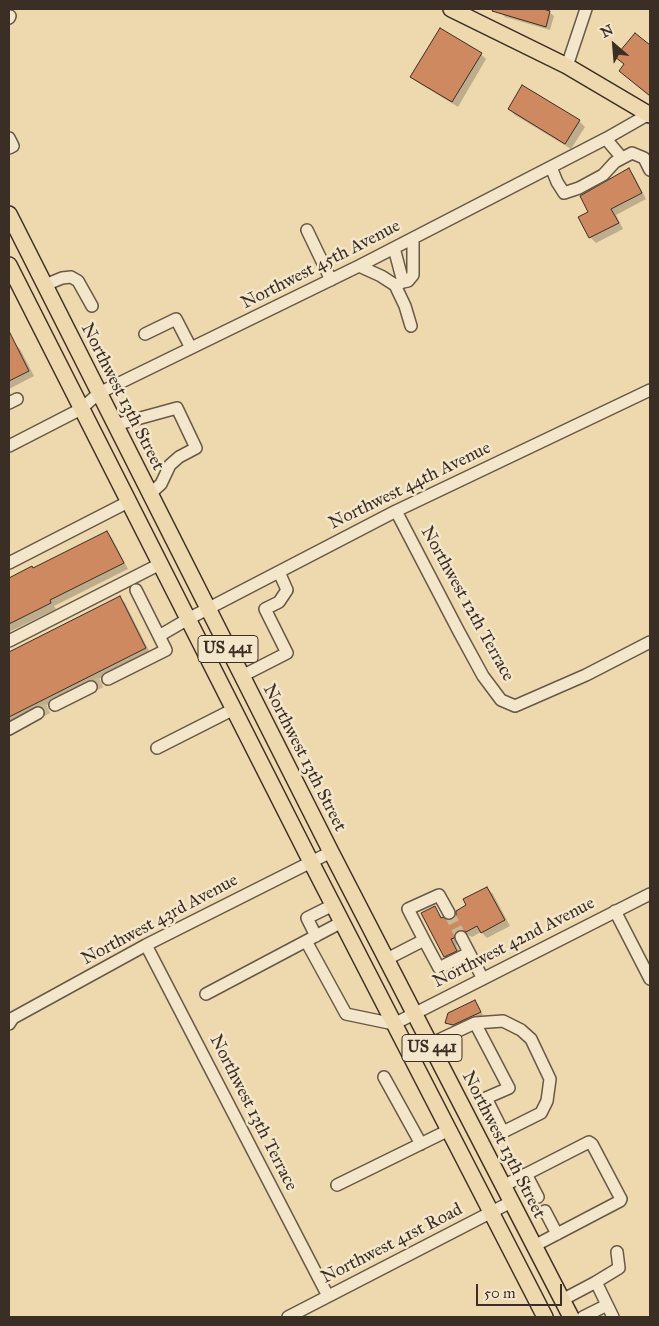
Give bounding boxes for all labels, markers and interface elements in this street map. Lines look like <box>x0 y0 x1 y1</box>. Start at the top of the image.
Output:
north arrow <box>589 20 639 70</box>
text: N <box>598 21 616 41</box>
street label: Northwest 45th Avenue <box>238 216 404 314</box>
street label: Northwest 13th Street <box>76 320 168 474</box>
street label: Northwest 44th Avenue <box>326 437 494 535</box>
street label: Northwest 12th Terrace <box>415 523 519 685</box>
road number: US 441 <box>198 636 258 662</box>
street label: Northwest 13th Street <box>258 681 350 835</box>
street label: Northwest 43rd Avenue <box>78 870 242 970</box>
street label: Northwest 42nd Avenue <box>430 893 598 993</box>
street label: Northwest 13th Terrace <box>204 1031 302 1195</box>
road number: US 441 <box>402 1034 462 1062</box>
street label: Northwest 13th Street <box>457 1068 549 1222</box>
street label: Northwest 41st Road <box>318 1199 466 1289</box>
scale bar <box>479 1274 565 1306</box>
text: 50 m <box>484 1284 516 1302</box>

